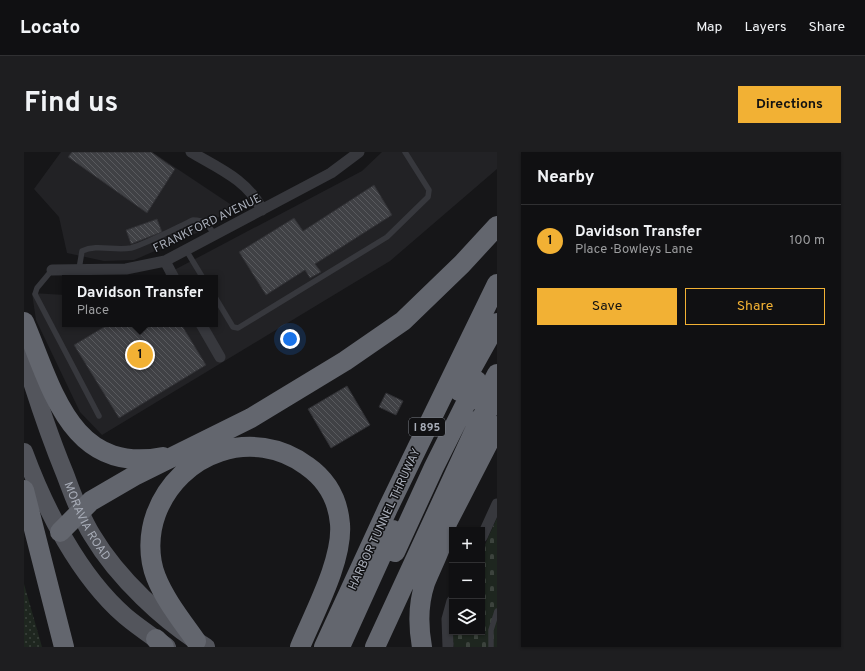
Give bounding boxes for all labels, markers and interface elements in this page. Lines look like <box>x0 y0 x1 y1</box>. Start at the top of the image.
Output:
text: Locato <box>20 16 80 40</box>
text: Map <box>696 19 722 36</box>
text: Layers <box>744 19 786 36</box>
text: Share <box>808 19 845 36</box>
text: Find us <box>24 86 118 122</box>
button: Directions <box>738 86 841 123</box>
text: Nearby <box>537 167 594 189</box>
street label: FRANKFORD AVENUE <box>151 191 264 257</box>
text: Davidson Transfer <box>575 223 702 242</box>
text: 1 <box>547 233 553 249</box>
text: 100 m <box>789 233 825 249</box>
text: Place · Bowleys Lane <box>575 242 693 258</box>
popup <box>62 275 218 327</box>
text: Davidson Transfer <box>77 284 203 303</box>
button: Save <box>537 288 677 325</box>
button: Share <box>685 288 825 325</box>
text: Place <box>77 303 109 319</box>
your location <box>280 329 300 349</box>
pin: 1 <box>127 340 153 370</box>
road number: I 895 <box>409 418 445 436</box>
street label: HARBOR TUNNEL THRUWAY <box>345 446 425 593</box>
street label: MORAVIA ROAD <box>60 480 114 564</box>
map controls <box>449 527 485 635</box>
button: + <box>449 527 485 563</box>
button: − <box>449 563 485 599</box>
button: layers <box>449 599 485 635</box>

